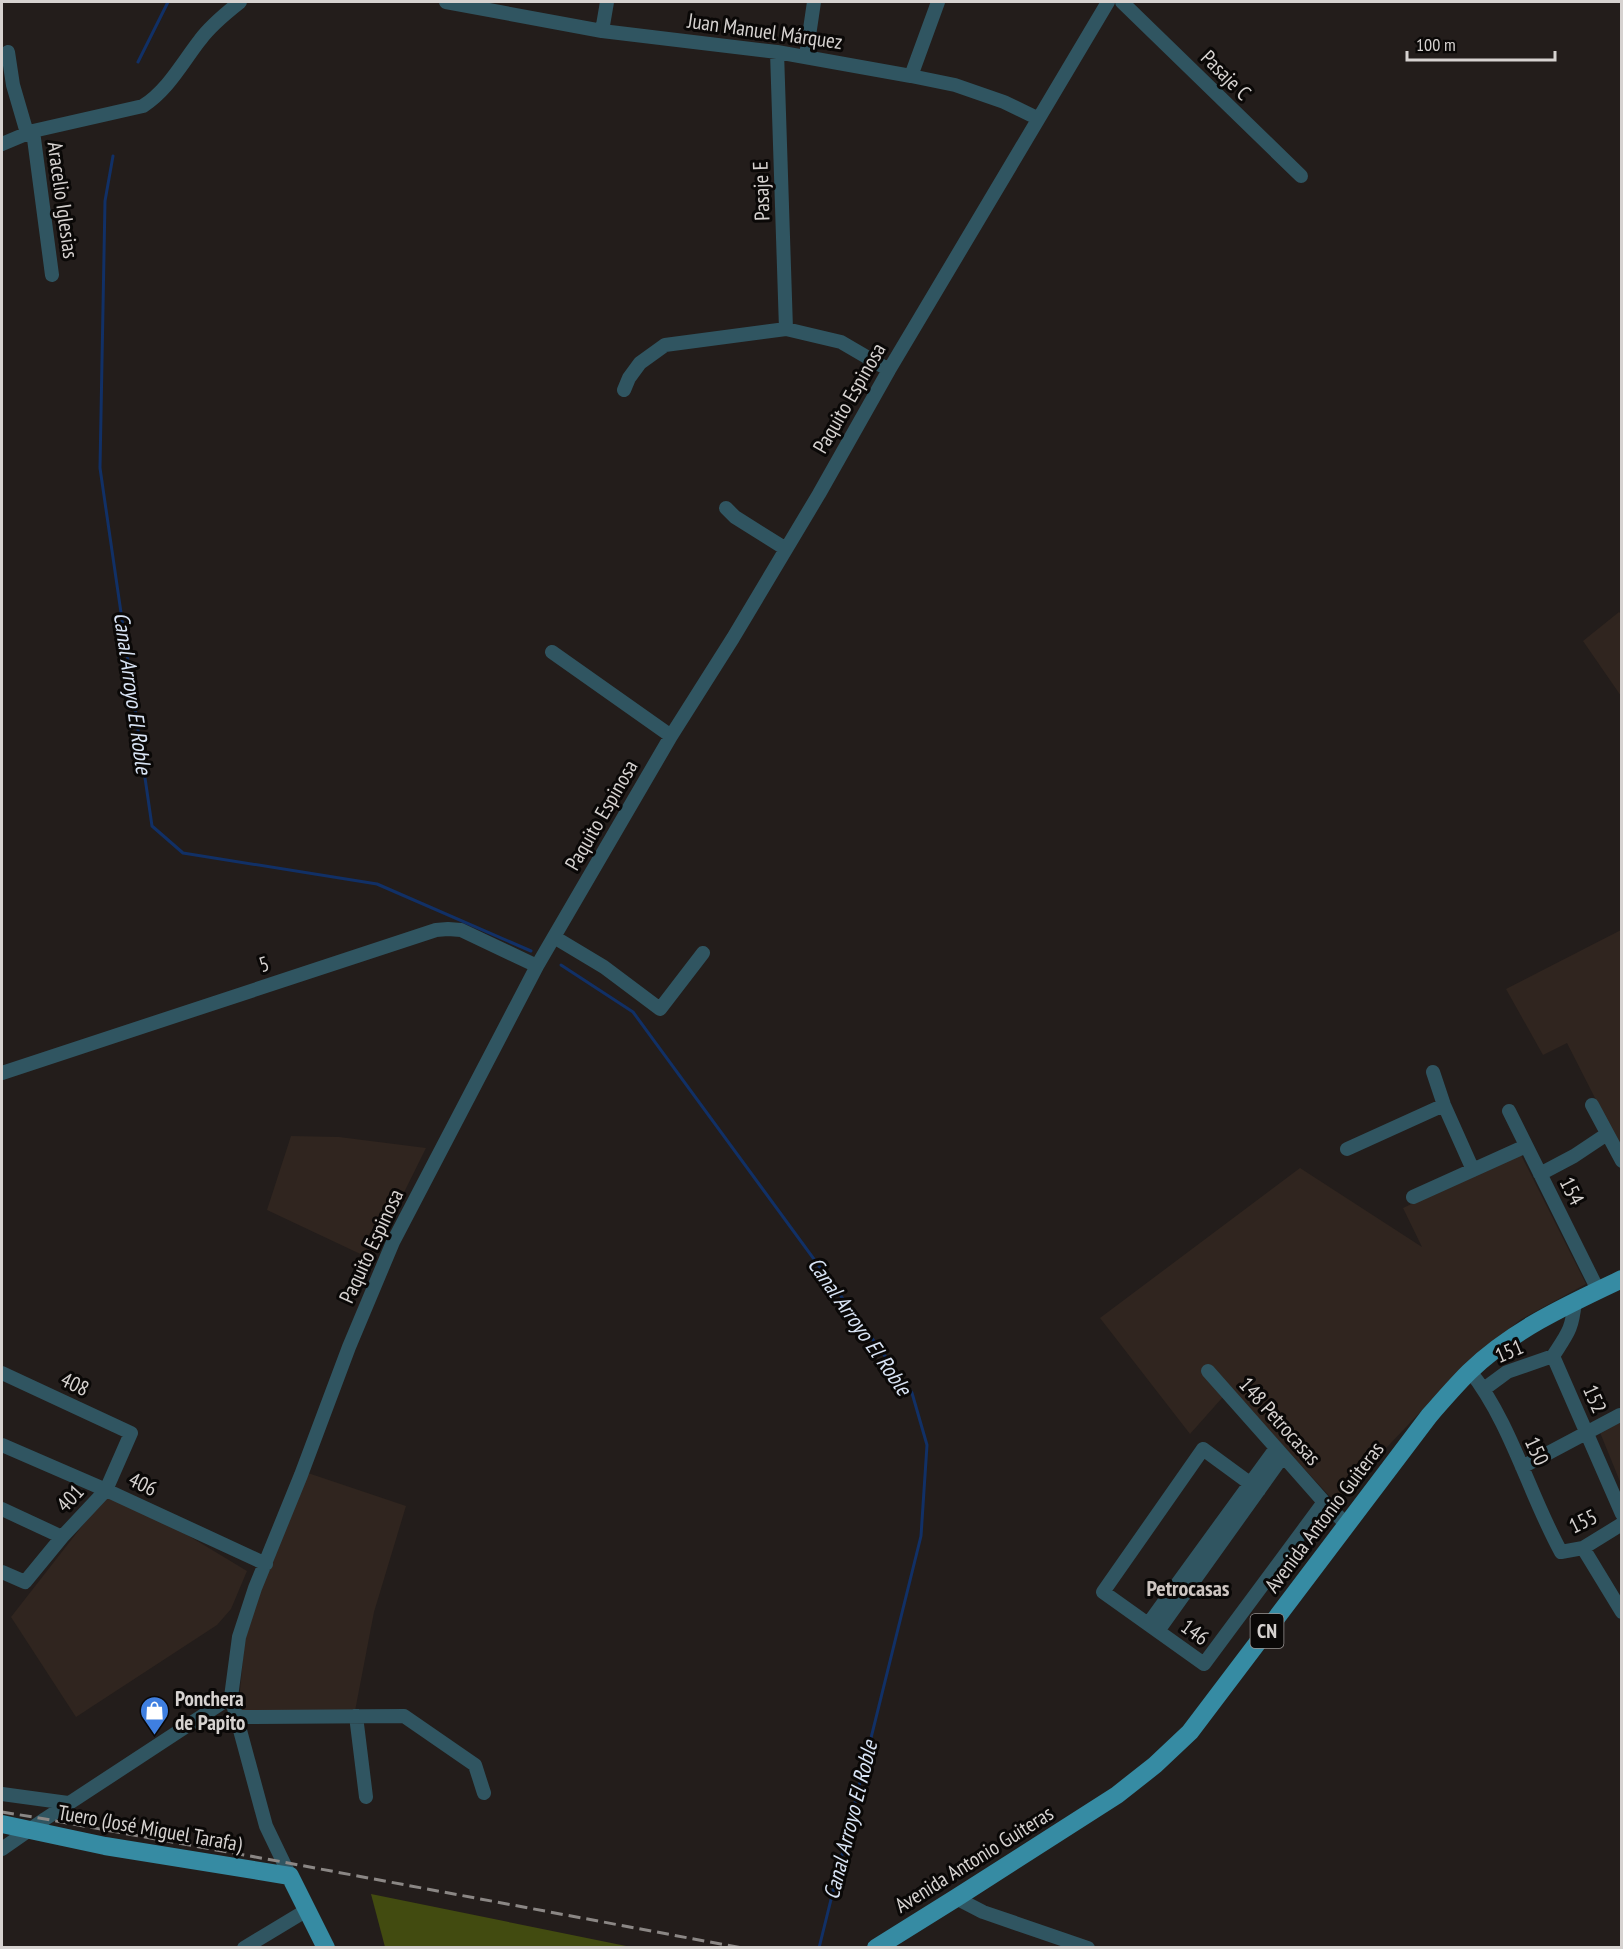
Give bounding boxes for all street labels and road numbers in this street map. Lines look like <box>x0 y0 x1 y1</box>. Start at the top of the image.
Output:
street label: Juan Manuel Márquez <box>685 7 844 55</box>
street label: Pasaje C <box>1195 44 1257 106</box>
street label: Aracelio Iglesias <box>41 140 85 260</box>
street label: Pasaje E <box>746 161 776 221</box>
street label: Paquito Espinosa <box>807 338 891 458</box>
street label: Paquito Espinosa <box>559 755 643 875</box>
street label: 5 <box>255 950 273 978</box>
street label: 154 <box>1554 1172 1591 1210</box>
street label: Paquito Espinosa <box>333 1185 409 1307</box>
street label: 151 <box>1491 1333 1527 1369</box>
street label: 408 <box>56 1366 94 1402</box>
street label: 148 Petrocasas <box>1233 1371 1327 1471</box>
street label: 152 <box>1577 1381 1613 1417</box>
street label: 150 <box>1519 1432 1555 1470</box>
street label: Avenida Antonio Guiteras <box>1258 1436 1390 1598</box>
street label: 406 <box>124 1466 162 1502</box>
street label: 401 <box>50 1478 90 1518</box>
street label: 155 <box>1564 1503 1602 1539</box>
street label: 146 <box>1176 1613 1214 1651</box>
road number: CN <box>1250 1614 1284 1648</box>
street label: Tuero (José Miguel Tarafa) <box>56 1799 244 1857</box>
street label: Avenida Antonio Guiteras <box>890 1799 1058 1919</box>

